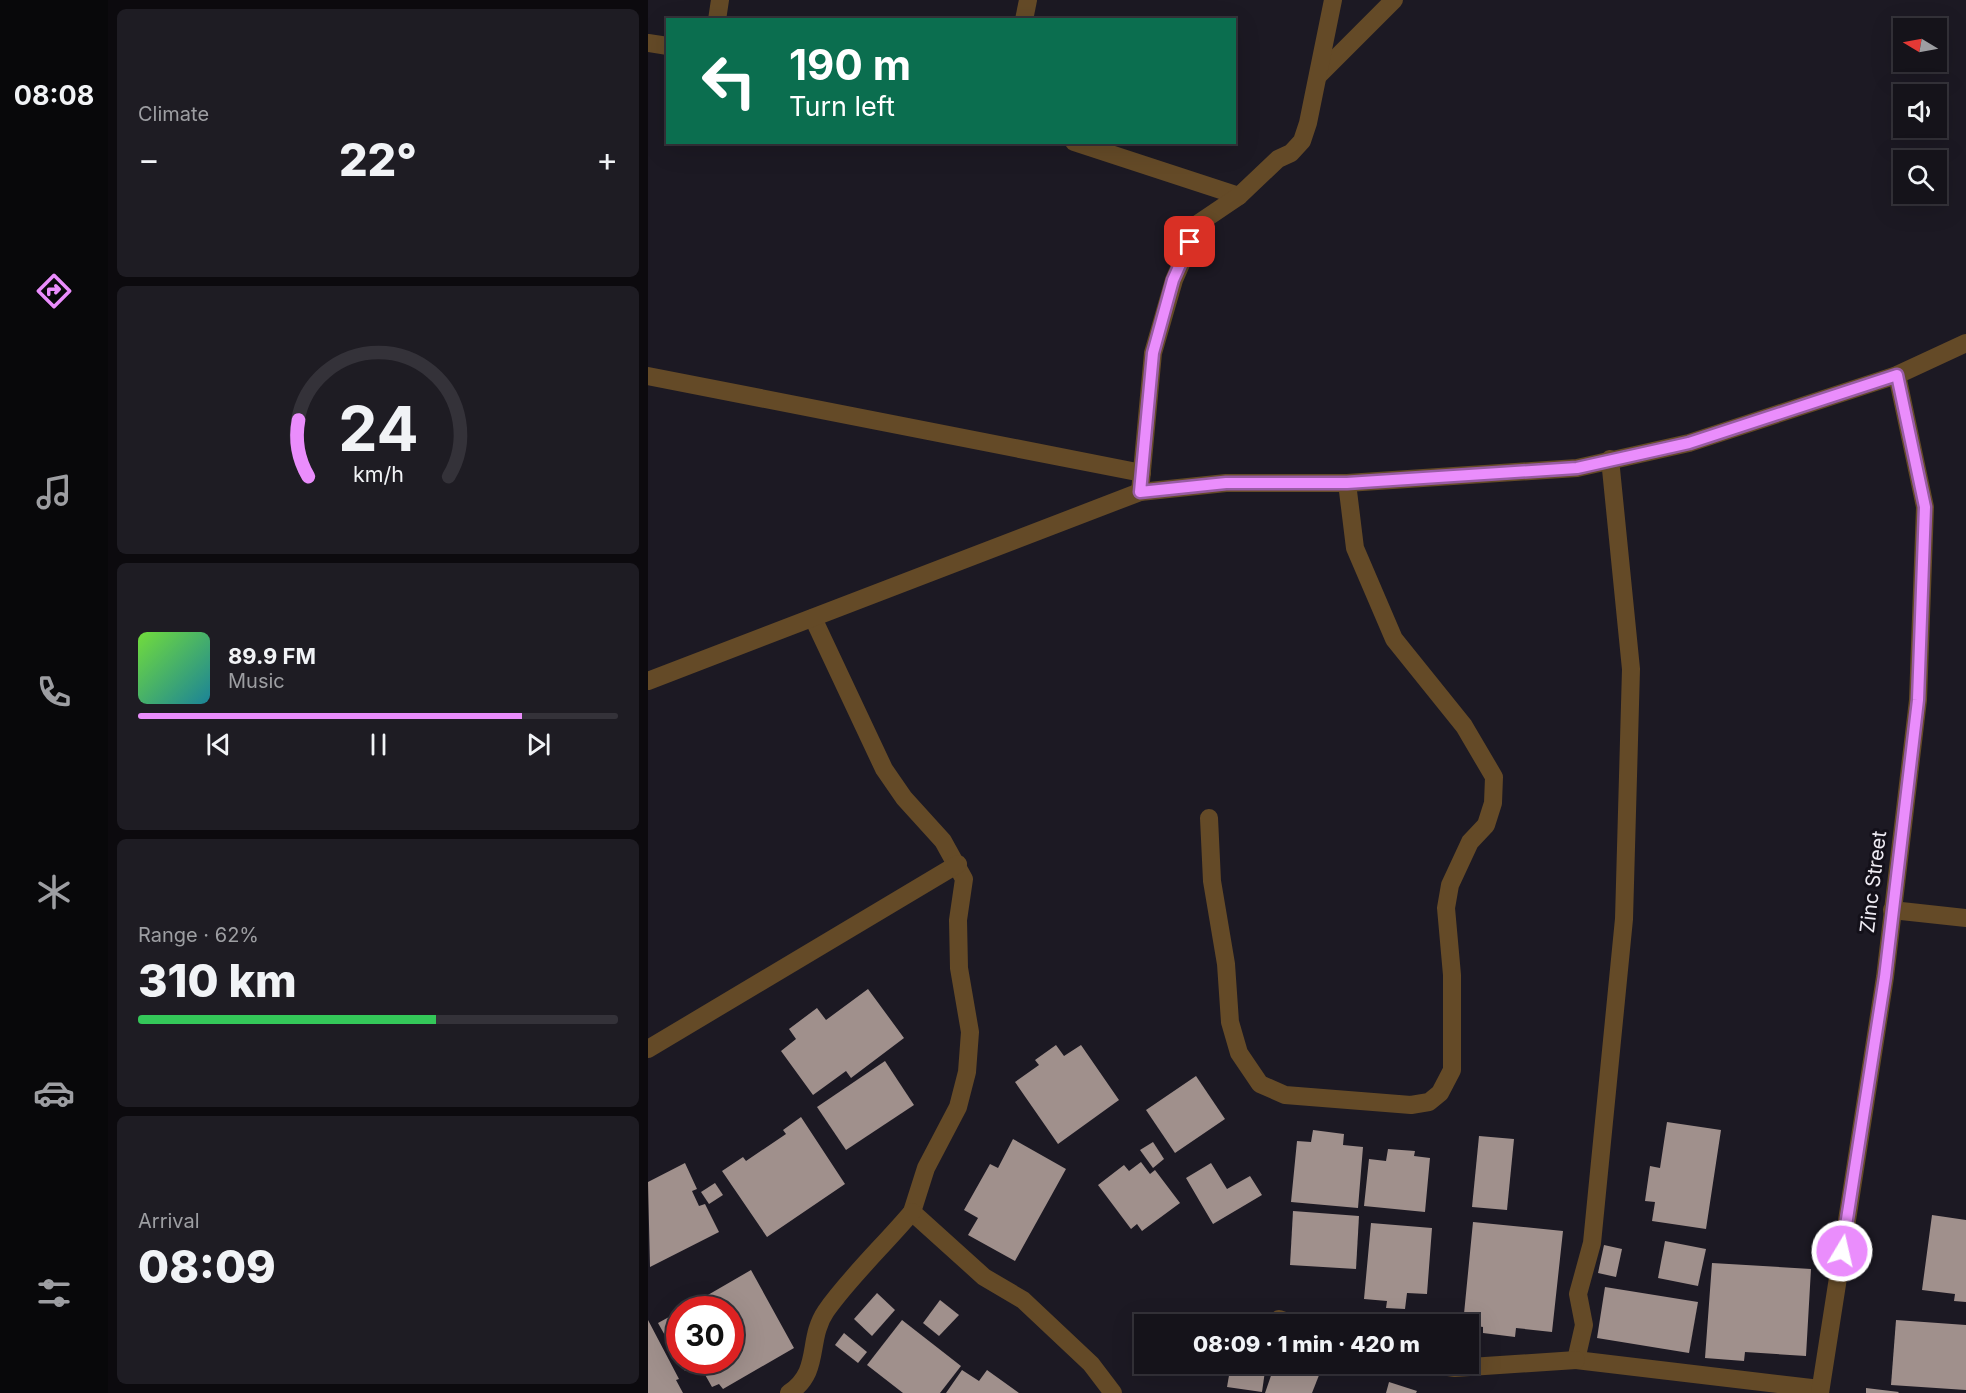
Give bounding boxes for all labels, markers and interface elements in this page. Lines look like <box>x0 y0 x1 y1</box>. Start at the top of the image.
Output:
north arrow <box>1893 18 1947 72</box>
map controls <box>1893 18 1947 204</box>
text: 190 m <box>789 39 911 90</box>
icon: left <box>690 42 768 120</box>
text: 08:08 <box>14 79 94 112</box>
button: sound <box>1893 84 1947 138</box>
text: Turn left <box>789 90 895 123</box>
text: Climate <box>138 102 209 126</box>
text: 22° <box>339 132 417 187</box>
text: − <box>138 139 160 179</box>
text: + <box>596 139 618 179</box>
button: search <box>1893 150 1947 204</box>
pin <box>1164 216 1215 267</box>
icon: arrive <box>1173 225 1206 258</box>
icon: directions <box>33 270 75 312</box>
text: 24 <box>338 391 418 466</box>
text: km/h <box>353 461 403 487</box>
icon: music <box>33 471 75 513</box>
text: 89.9 FM <box>228 643 316 669</box>
text: Music <box>228 669 285 693</box>
icon: phone <box>33 671 75 713</box>
icon: previous <box>202 728 235 761</box>
icon: pause <box>362 728 395 761</box>
icon: next <box>522 728 555 761</box>
street label: Zinc Street <box>1855 829 1891 934</box>
icon: climate <box>33 871 75 913</box>
text: Range · 62% <box>138 923 259 947</box>
text: 310 km <box>138 953 297 1008</box>
icon: car <box>33 1072 75 1114</box>
text: Arrival <box>138 1209 200 1233</box>
position arrow <box>1810 1219 1874 1283</box>
text: 08:09 <box>138 1239 276 1294</box>
icon: filters <box>33 1272 75 1314</box>
speed limit sign: 30 <box>666 1296 744 1374</box>
text: 08:09 · 1 min · 420 m <box>1193 1331 1420 1357</box>

